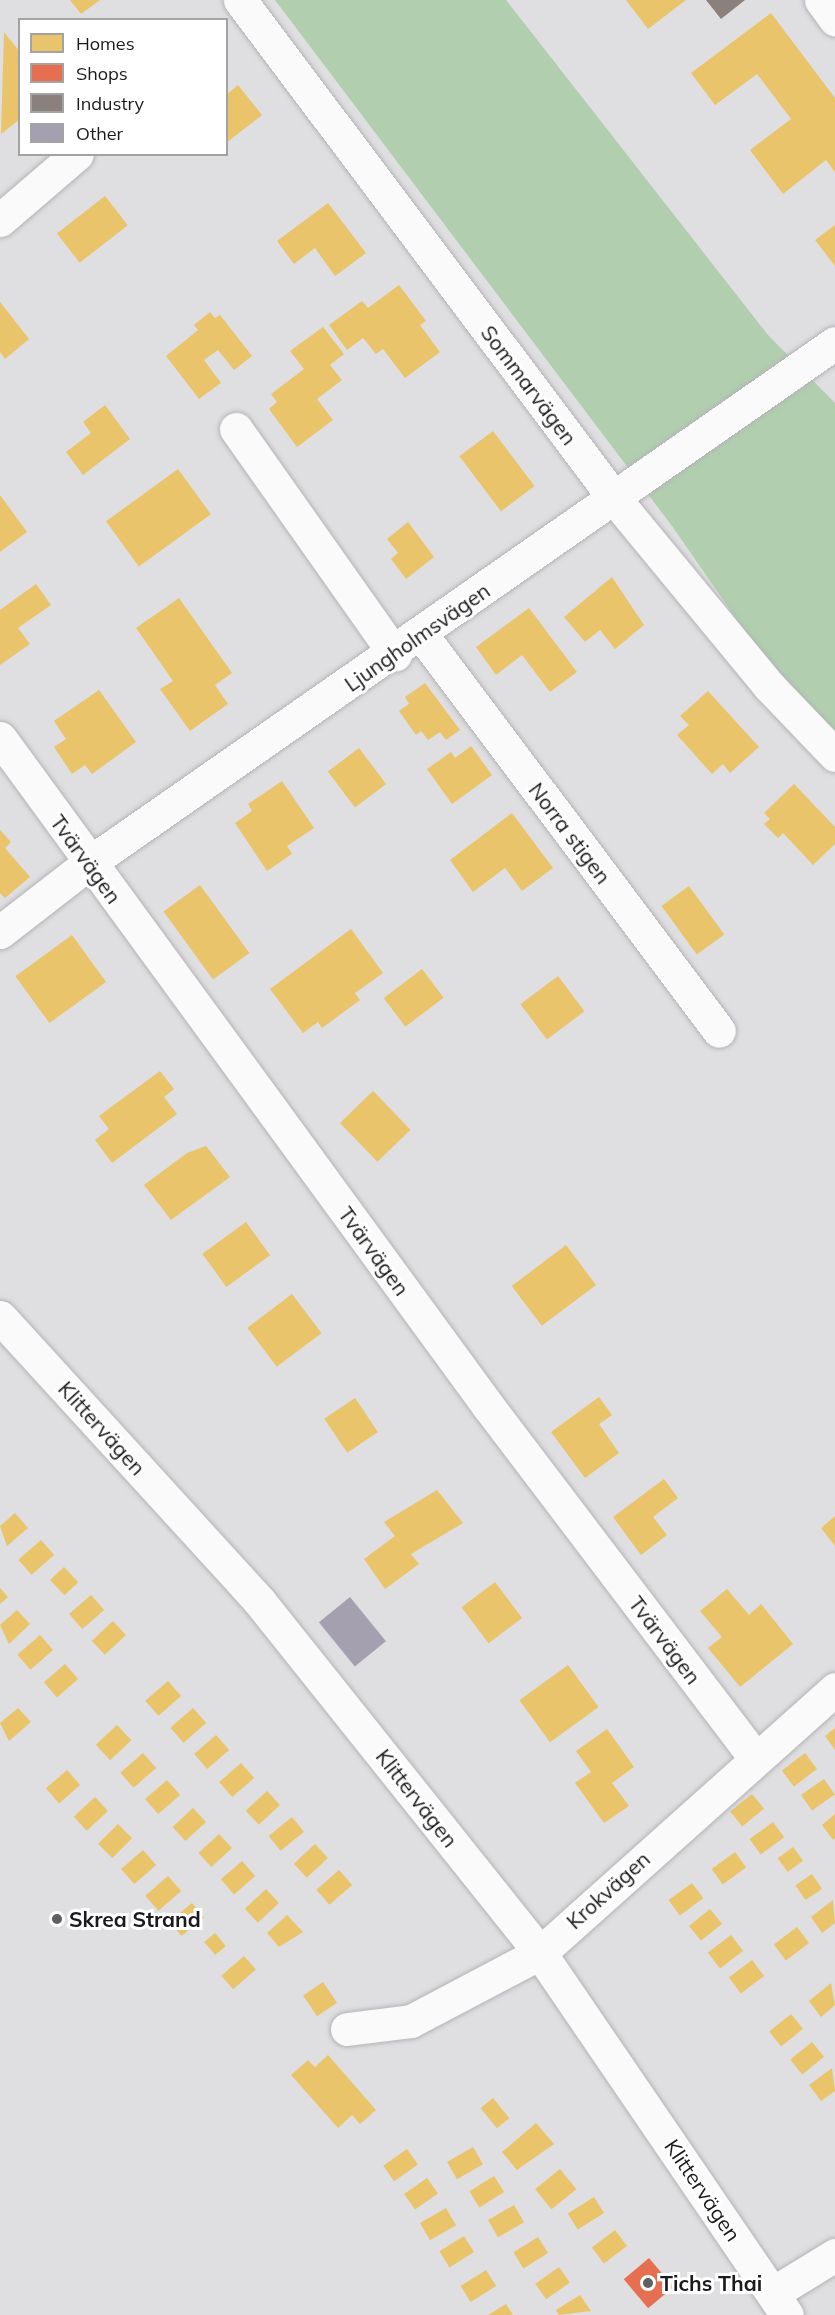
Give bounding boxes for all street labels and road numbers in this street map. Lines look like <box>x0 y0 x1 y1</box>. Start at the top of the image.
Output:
street label: Sommarvägen <box>476 320 582 450</box>
street label: Ljungholmsvägen <box>339 577 495 697</box>
street label: Norra stigen <box>524 778 616 888</box>
street label: Tvärvägen <box>45 810 127 908</box>
street label: Tvärvägen <box>333 1202 415 1300</box>
street label: Klittervägen <box>53 1376 151 1480</box>
street label: Tvärvägen <box>624 1591 706 1689</box>
street label: Klittervägen <box>371 1744 463 1852</box>
street label: Krokvägen <box>561 1846 655 1934</box>
street label: Klittervägen <box>660 2134 746 2246</box>

